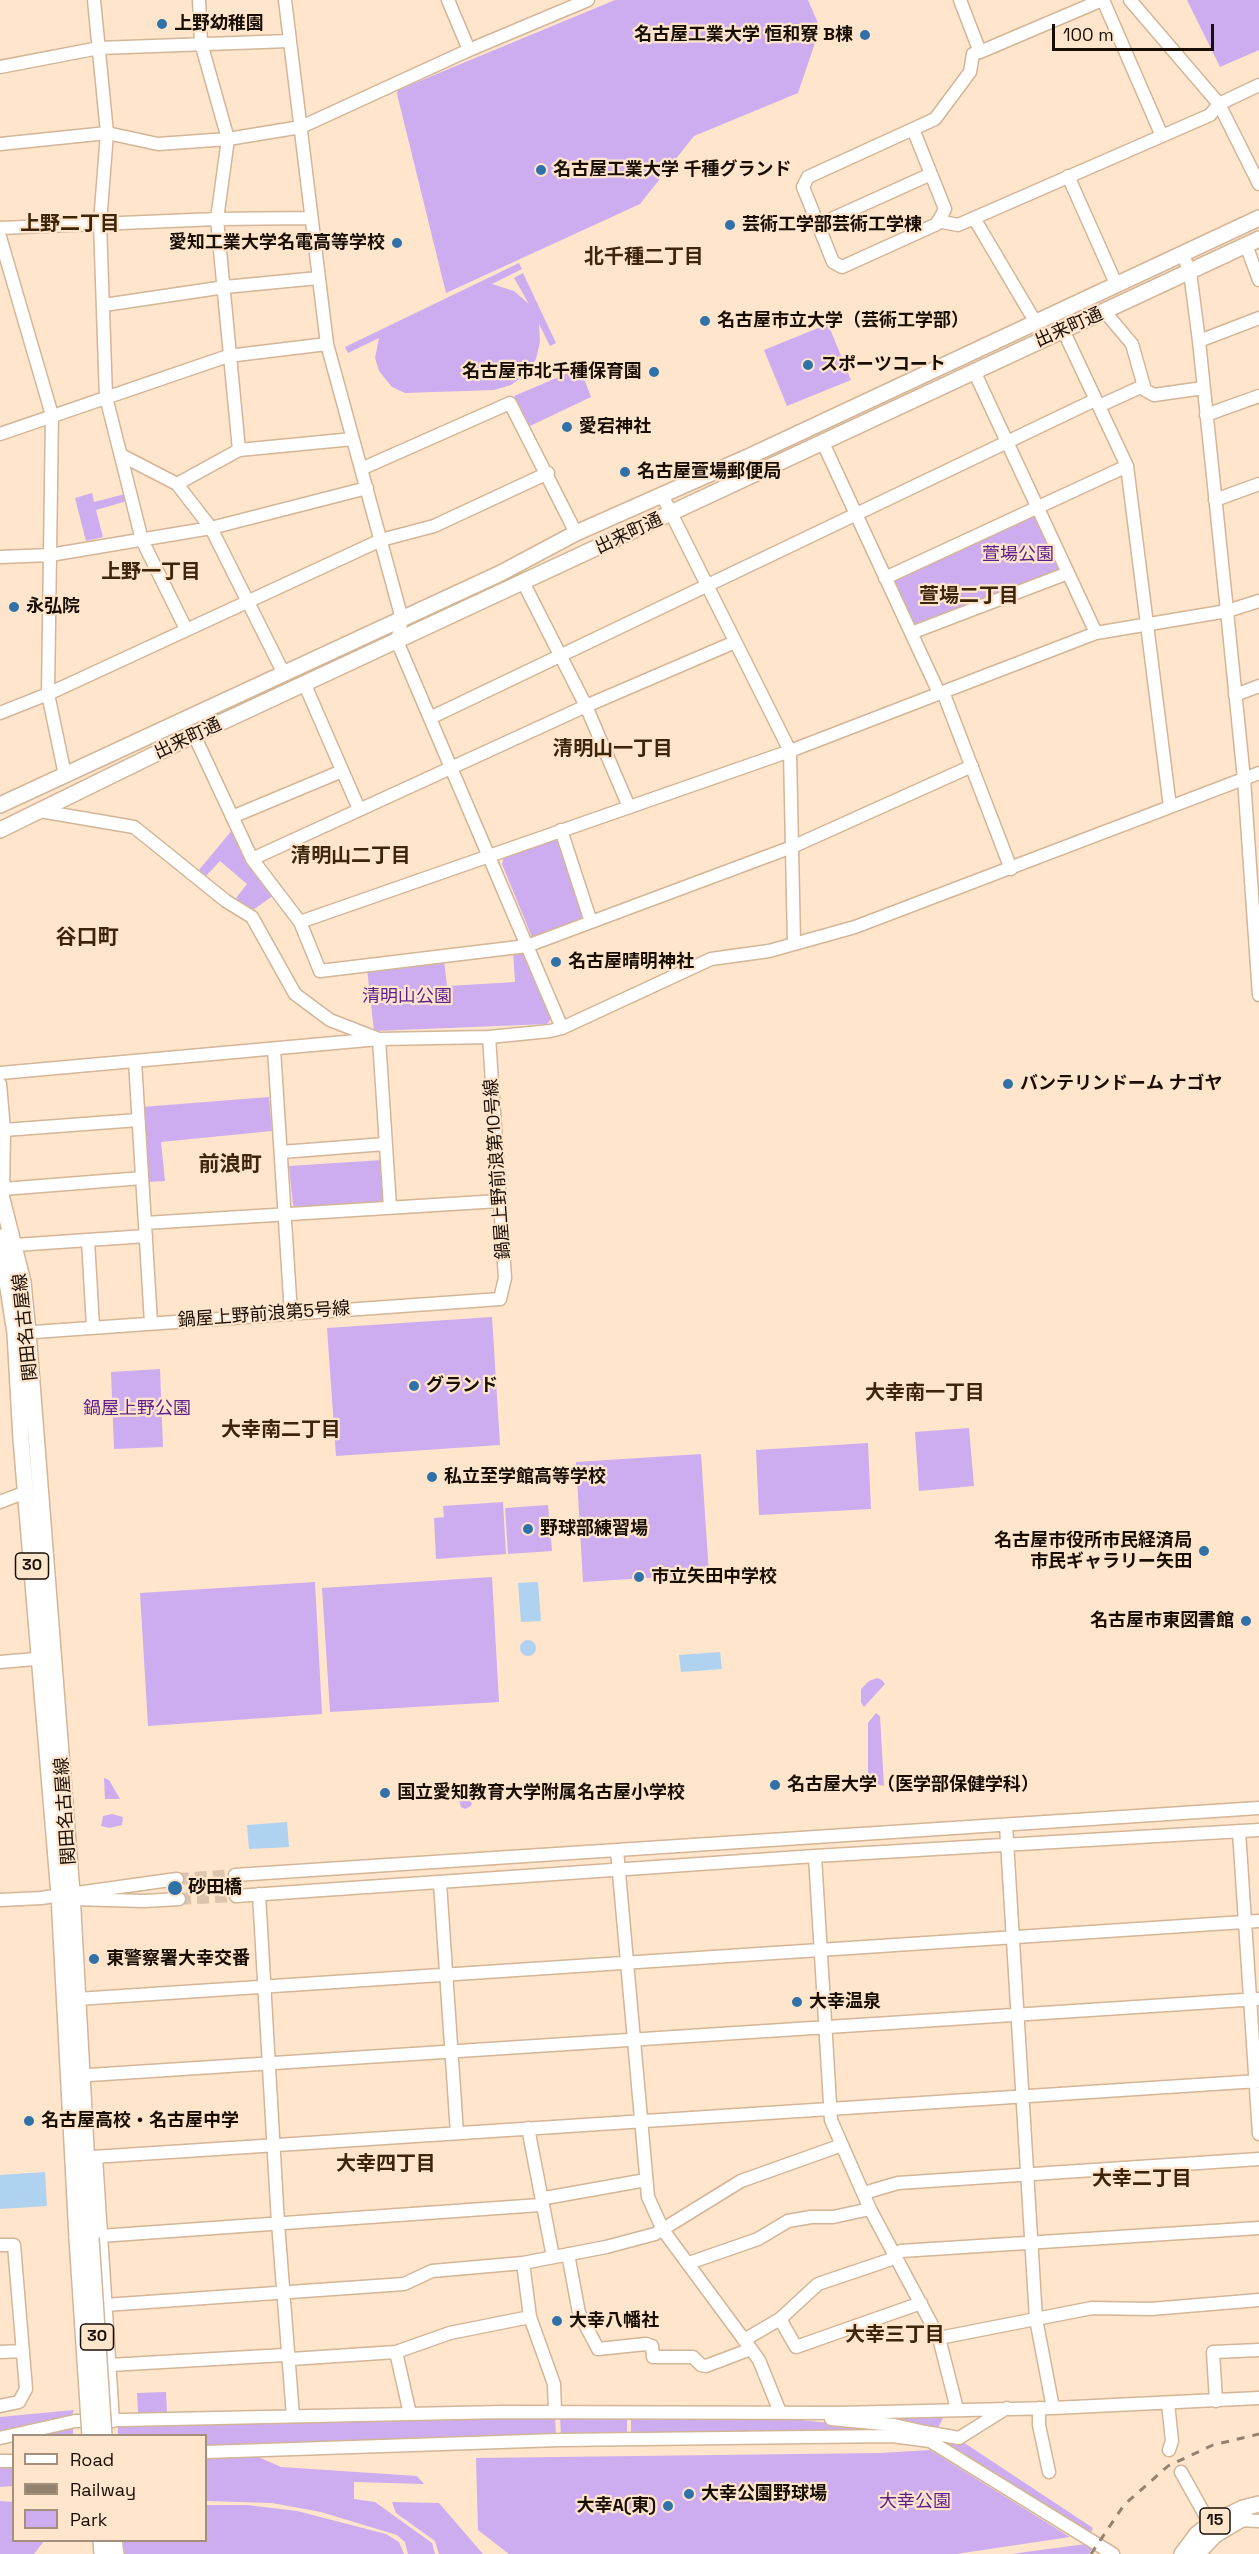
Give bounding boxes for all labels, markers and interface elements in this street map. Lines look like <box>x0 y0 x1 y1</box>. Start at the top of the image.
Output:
scale bar <box>1055 12 1217 50</box>
place label: 上野幼稚園 <box>174 13 264 35</box>
marker: 上野幼稚園 <box>155 17 169 31</box>
text: 100 m <box>1063 23 1114 46</box>
place label: 名古屋工業大学 恒和寮 B棟 <box>634 24 853 46</box>
marker: 名古屋工業大学 恒和寮 B棟 <box>858 28 872 42</box>
place label: 名古屋工業大学 千種グランド <box>553 159 792 181</box>
marker: 名古屋工業大学 千種グランド <box>534 163 548 177</box>
district label: 上野二丁目 <box>20 213 120 237</box>
place label: 芸術工学部芸術工学棟 <box>742 214 922 236</box>
marker: 芸術工学部芸術工学棟 <box>723 218 737 232</box>
place label: 愛知工業大学名電高等学校 <box>169 232 385 254</box>
marker: 愛知工業大学名電高等学校 <box>390 236 404 250</box>
district label: 北千種二丁目 <box>584 246 704 270</box>
street label: 出来町通 <box>1032 303 1106 353</box>
place label: 名古屋市立大学（芸術工学部） <box>717 310 969 332</box>
marker: 名古屋市立大学（芸術工学部） <box>698 314 712 328</box>
place label: スポーツコート <box>820 354 946 376</box>
marker: スポーツコート <box>801 358 815 372</box>
place label: 名古屋市北千種保育園 <box>462 361 642 383</box>
marker: 名古屋市北千種保育園 <box>647 365 661 379</box>
place label: 愛宕神社 <box>579 416 651 438</box>
marker: 愛宕神社 <box>560 420 574 434</box>
place label: 名古屋萱場郵便局 <box>637 461 781 483</box>
marker: 名古屋萱場郵便局 <box>618 465 632 479</box>
street label: 出来町通 <box>592 509 666 559</box>
park label: 萱場公園 <box>982 544 1054 566</box>
district label: 上野一丁目 <box>101 561 201 585</box>
district label: 萱場二丁目 <box>919 585 1019 609</box>
place label: 永弘院 <box>26 596 80 618</box>
marker: 永弘院 <box>7 600 21 614</box>
street label: 出来町通 <box>151 714 225 764</box>
district label: 清明山一丁目 <box>553 738 673 762</box>
district label: 清明山二丁目 <box>291 845 411 869</box>
district label: 谷口町 <box>56 925 118 951</box>
place label: 名古屋晴明神社 <box>568 951 694 973</box>
marker: 名古屋晴明神社 <box>549 955 563 969</box>
park label: 清明山公園 <box>362 986 452 1008</box>
place label: バンテリンドーム ナゴヤ <box>1020 1073 1223 1095</box>
marker: バンテリンドーム ナゴヤ <box>1001 1077 1015 1091</box>
street label: 鍋屋上野前浪第10号線 <box>481 1078 515 1260</box>
district label: 前浪町 <box>199 1152 261 1178</box>
street label: 関田名古屋線 <box>10 1272 42 1382</box>
street label: 鍋屋上野前浪第5号線 <box>177 1298 351 1332</box>
place label: グランド <box>426 1375 498 1397</box>
marker: グランド <box>407 1379 421 1393</box>
district label: 大幸南一丁目 <box>865 1382 985 1406</box>
park label: 鍋屋上野公園 <box>83 1398 191 1420</box>
district label: 大幸南二丁目 <box>221 1419 341 1443</box>
place label: 私立至学館高等学校 <box>444 1466 606 1488</box>
marker: 私立至学館高等学校 <box>425 1470 439 1484</box>
place label: 野球部練習場 <box>540 1518 648 1540</box>
marker: 野球部練習場 <box>521 1522 535 1536</box>
place label: 名古屋市役所市民経済局 市民ギャラリー矢田 <box>994 1530 1192 1572</box>
marker: 名古屋市役所市民経済局 市民ギャラリー矢田 <box>1197 1544 1211 1558</box>
road number: 30 <box>15 1553 48 1579</box>
place label: 市立矢田中学校 <box>651 1566 777 1588</box>
marker: 市立矢田中学校 <box>632 1570 646 1584</box>
place label: 名古屋市東図書館 <box>1090 1610 1234 1632</box>
marker: 名古屋市東図書館 <box>1239 1614 1253 1628</box>
street label: 関田名古屋線 <box>51 1756 81 1866</box>
place label: 名古屋大学（医学部保健学科） <box>787 1774 1039 1796</box>
marker: 名古屋大学（医学部保健学科） <box>768 1778 782 1792</box>
place label: 国立愛知教育大学附属名古屋小学校 <box>397 1782 685 1804</box>
marker: 国立愛知教育大学附属名古屋小学校 <box>378 1786 392 1800</box>
place label: 砂田橋 <box>188 1877 242 1899</box>
marker: 砂田橋 <box>166 1879 184 1897</box>
place label: 東警察署大幸交番 <box>106 1948 250 1970</box>
marker: 東警察署大幸交番 <box>87 1952 101 1966</box>
place label: 大幸温泉 <box>809 1991 881 2013</box>
marker: 大幸温泉 <box>790 1995 804 2009</box>
place label: 名古屋高校・名古屋中学 <box>41 2110 239 2132</box>
marker: 名古屋高校・名古屋中学 <box>22 2114 36 2128</box>
district label: 大幸四丁目 <box>336 2153 436 2177</box>
district label: 大幸二丁目 <box>1092 2168 1192 2192</box>
place label: 大幸八幡社 <box>569 2310 659 2332</box>
marker: 大幸八幡社 <box>550 2314 564 2328</box>
road number: 30 <box>80 2324 114 2350</box>
district label: 大幸三丁目 <box>845 2324 945 2348</box>
legend <box>12 2434 207 2542</box>
text: Road <box>70 2448 114 2471</box>
text: Railway <box>70 2478 136 2501</box>
place label: 大幸公園野球場 <box>701 2483 827 2505</box>
marker: 大幸公園野球場 <box>682 2487 696 2501</box>
park label: 大幸公園 <box>879 2491 951 2513</box>
place label: 大幸A(東) <box>576 2495 656 2517</box>
marker: 大幸A(東) <box>661 2499 675 2513</box>
text: Park <box>70 2508 107 2531</box>
road number: 15 <box>1200 2508 1230 2534</box>

